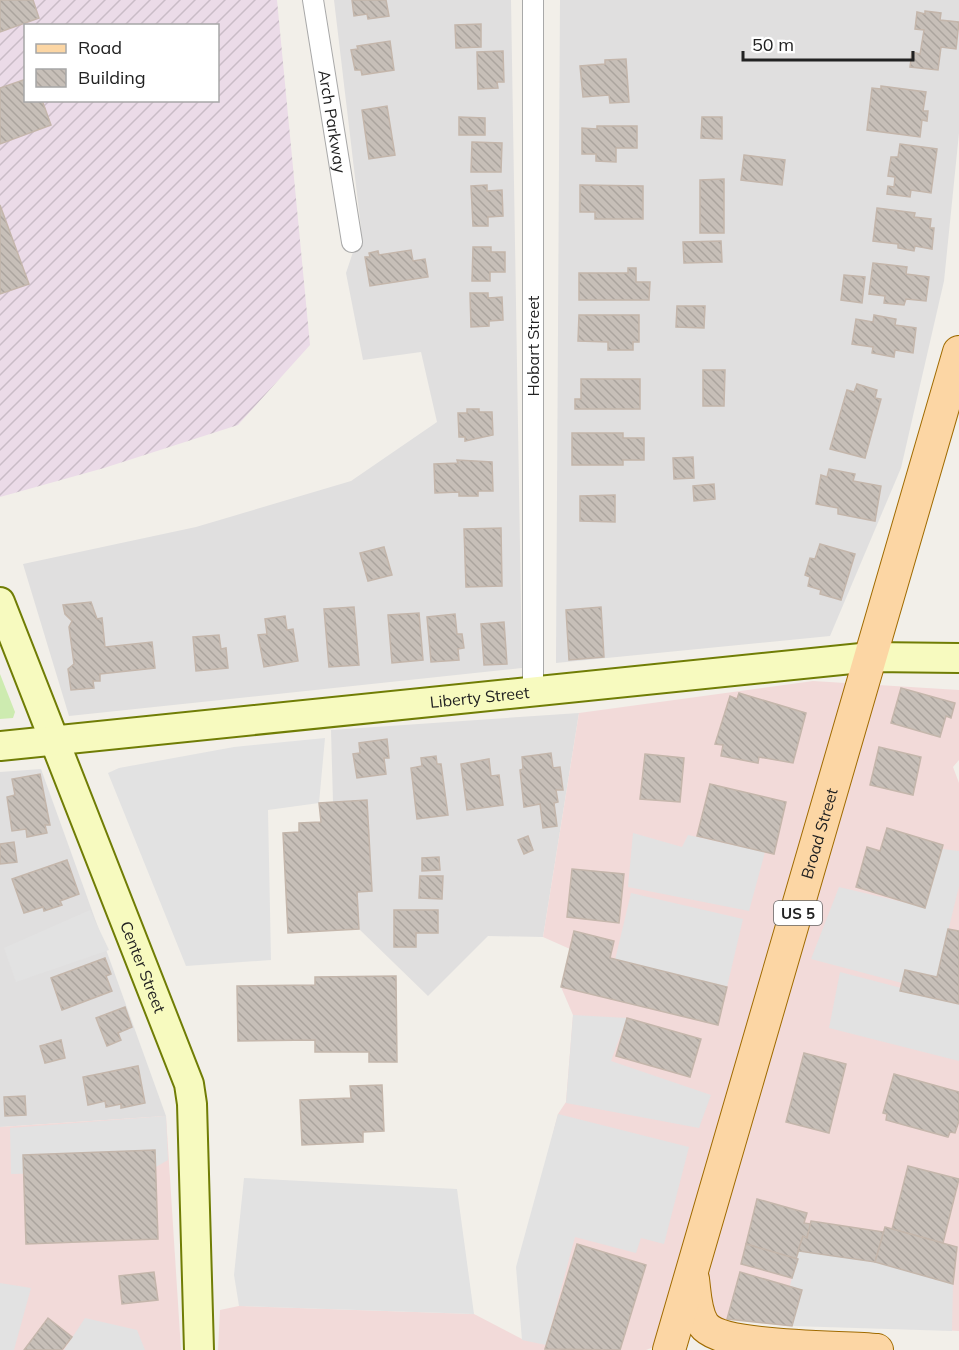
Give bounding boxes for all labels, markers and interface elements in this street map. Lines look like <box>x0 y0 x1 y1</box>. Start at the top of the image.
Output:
legend <box>24 24 219 102</box>
scale bar <box>743 24 912 62</box>
text: 50 m <box>752 33 794 56</box>
text: Road <box>78 36 122 59</box>
text: Building <box>78 66 146 89</box>
street label: Arch Parkway <box>314 68 351 175</box>
street label: Hobart Street <box>523 295 543 396</box>
street label: Liberty Street <box>429 682 531 712</box>
street label: Broad Street <box>796 785 842 881</box>
road number: US 5 <box>774 901 822 925</box>
street label: Center Street <box>116 918 170 1016</box>

